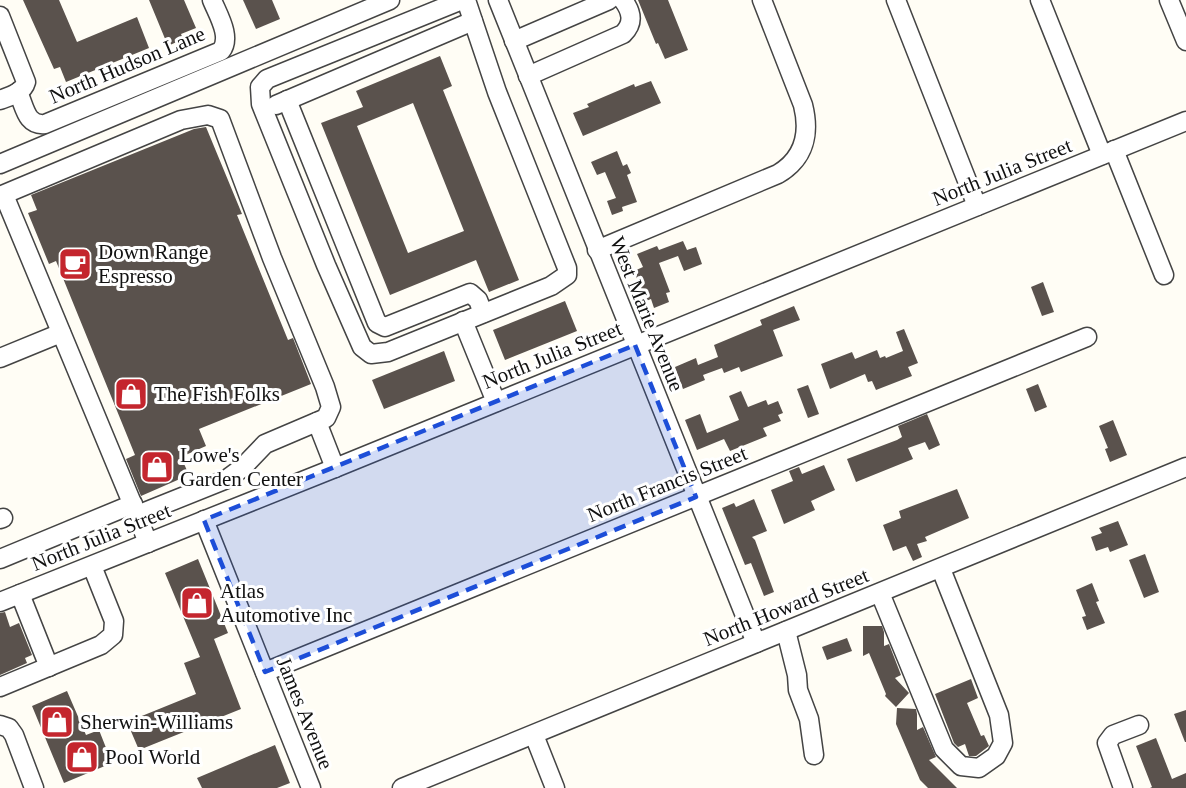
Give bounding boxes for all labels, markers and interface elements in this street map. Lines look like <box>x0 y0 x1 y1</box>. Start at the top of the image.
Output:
street label: North Hudson Lane <box>46 21 208 109</box>
street label: North Julia Street <box>929 133 1075 211</box>
street label: West Marie Avenue <box>605 233 689 395</box>
place label: Down Range Espresso <box>98 240 208 288</box>
cafe icon: Down Range Espresso <box>57 246 93 282</box>
street label: North Julia Street <box>479 316 625 394</box>
shop icon: The Fish Folks <box>113 376 149 412</box>
place label: The Fish Folks <box>154 382 280 406</box>
street label: North Francis Street <box>584 441 751 527</box>
place label: Lowe's Garden Center <box>180 443 303 491</box>
shop icon: Lowe's Garden Center <box>139 449 175 485</box>
street label: North Julia Street <box>28 498 174 576</box>
street label: North Howard Street <box>700 563 872 651</box>
place label: Atlas Automotive Inc <box>220 579 352 627</box>
shop icon: Atlas Automotive Inc <box>179 585 215 621</box>
street label: James Avenue <box>272 653 338 773</box>
shop icon: Sherwin-Williams <box>39 704 75 740</box>
place label: Sherwin-Williams <box>80 710 233 734</box>
shop icon: Pool World <box>64 739 100 775</box>
place label: Pool World <box>105 745 201 769</box>

